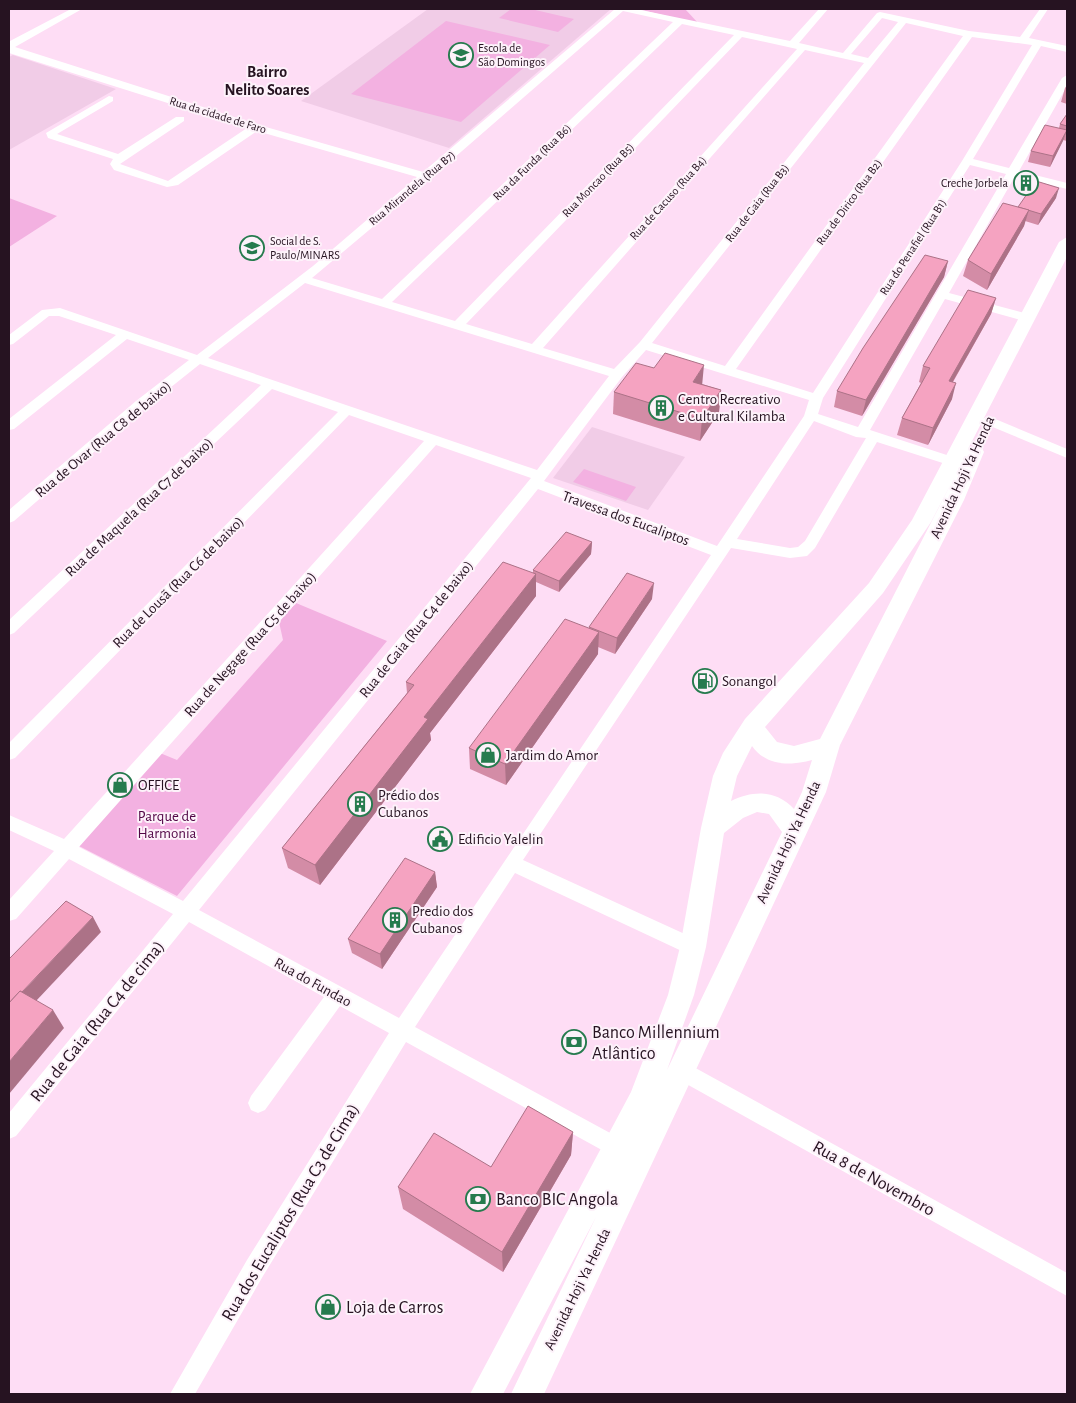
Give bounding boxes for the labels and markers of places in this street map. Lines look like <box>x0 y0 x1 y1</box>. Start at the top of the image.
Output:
school or university icon: Escola de São Domingos <box>448 42 474 68</box>
place label: Escola de São Domingos <box>478 42 545 68</box>
building icon: Creche Jorbela <box>1013 170 1039 196</box>
place label: Creche Jorbela <box>941 177 1008 189</box>
school or university icon: Social de S. Paulo/MINARS <box>239 235 265 261</box>
place label: Social de S. Paulo/MINARS <box>270 235 340 261</box>
place label: Centro Recreativo e Cultural Kilamba <box>678 392 785 424</box>
building icon: Centro Recreativo e Cultural Kilamba <box>648 395 674 421</box>
fuel station icon: Sonangol <box>692 668 718 694</box>
place label: Sonangol <box>722 674 777 689</box>
shop icon: Jardim do Amor <box>475 742 501 768</box>
place label: Jardim do Amor <box>506 748 598 763</box>
shop icon: OFFICE <box>107 772 133 798</box>
place label: OFFICE <box>138 778 179 793</box>
place label: Prédio dos Cubanos <box>378 788 439 820</box>
building icon: Prédio dos Cubanos <box>347 791 373 817</box>
public building icon: Edificio Yalelin <box>427 826 453 852</box>
place label: Edificio Yalelin <box>458 832 543 847</box>
place label: Predio dos Cubanos <box>412 904 473 936</box>
building icon: Predio dos Cubanos <box>382 907 408 933</box>
place label: Banco Millennium Atlântico <box>592 1024 720 1063</box>
bank icon: Banco Millennium Atlântico <box>561 1029 587 1055</box>
bank icon: Banco BIC Angola <box>465 1186 491 1212</box>
place label: Banco BIC Angola <box>496 1191 618 1209</box>
shop icon: Loja de Carros <box>315 1294 341 1320</box>
place label: Loja de Carros <box>346 1299 443 1317</box>

